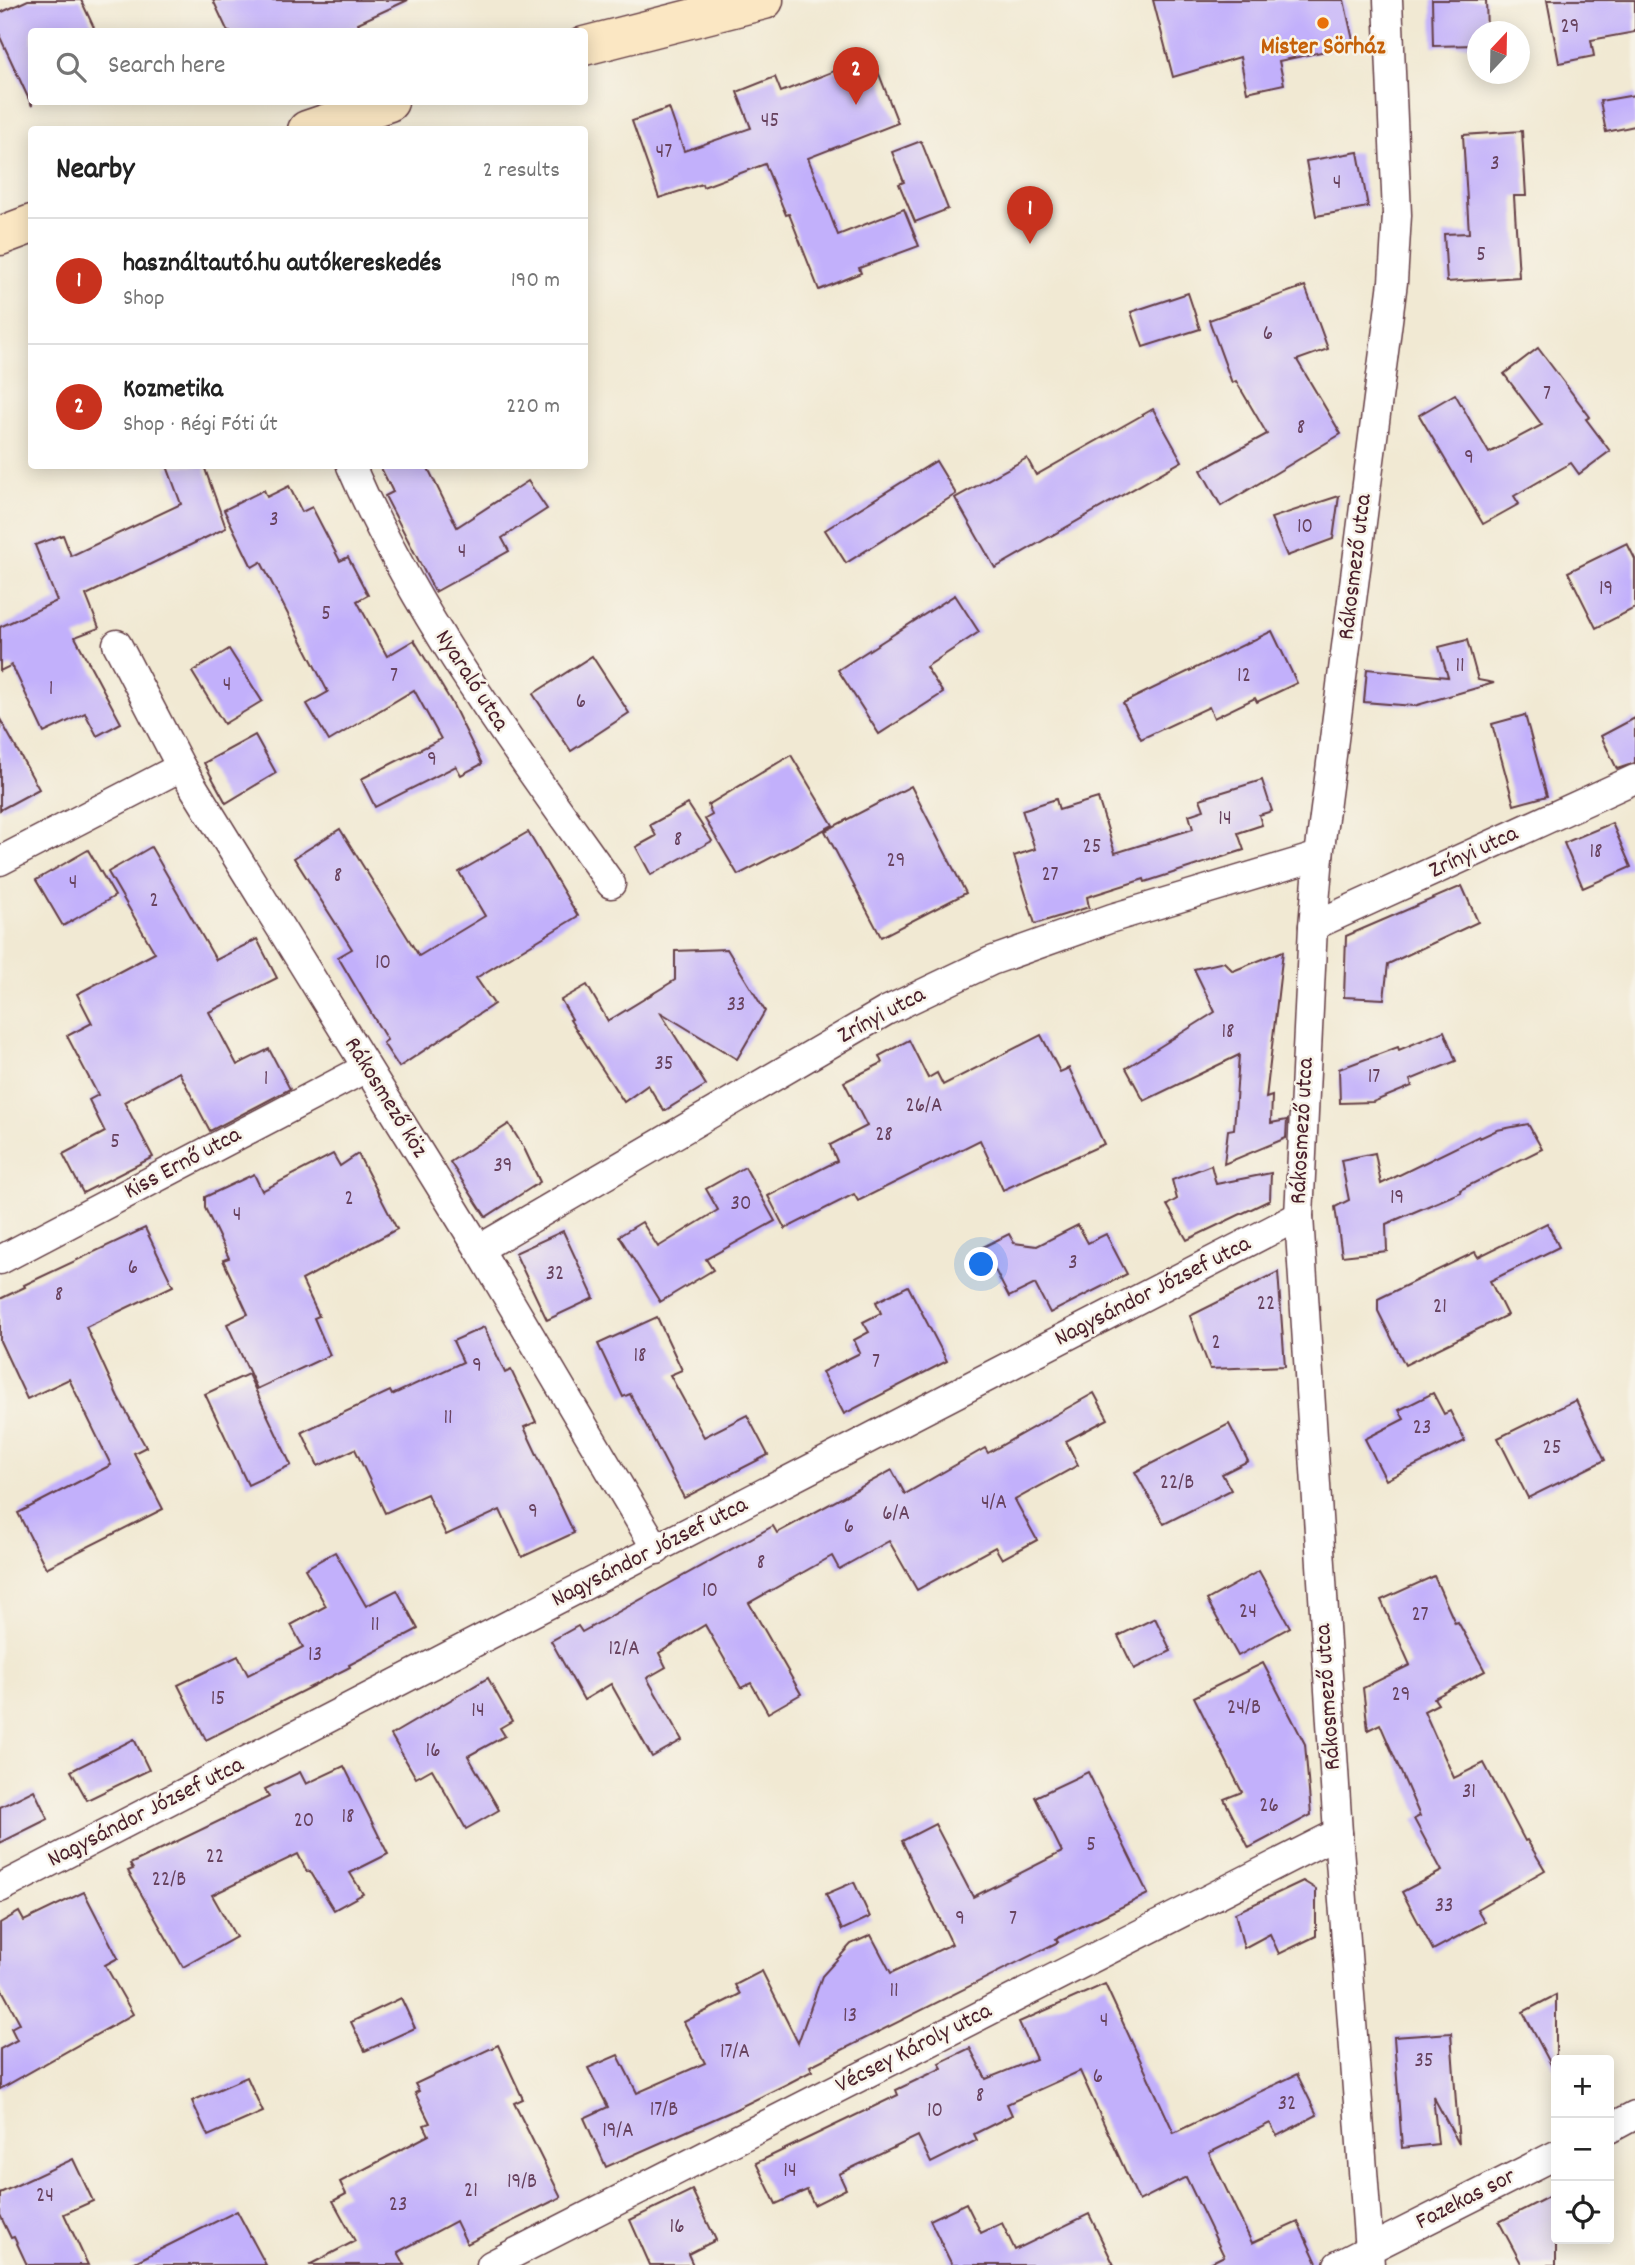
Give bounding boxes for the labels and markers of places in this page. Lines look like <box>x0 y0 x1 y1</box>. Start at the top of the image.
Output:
marker: Mister Sörház <box>1315 15 1331 31</box>
place label: Mister Sörház <box>1261 31 1386 65</box>
pin: 2 <box>833 47 879 105</box>
pin: 1 <box>1007 186 1053 244</box>

